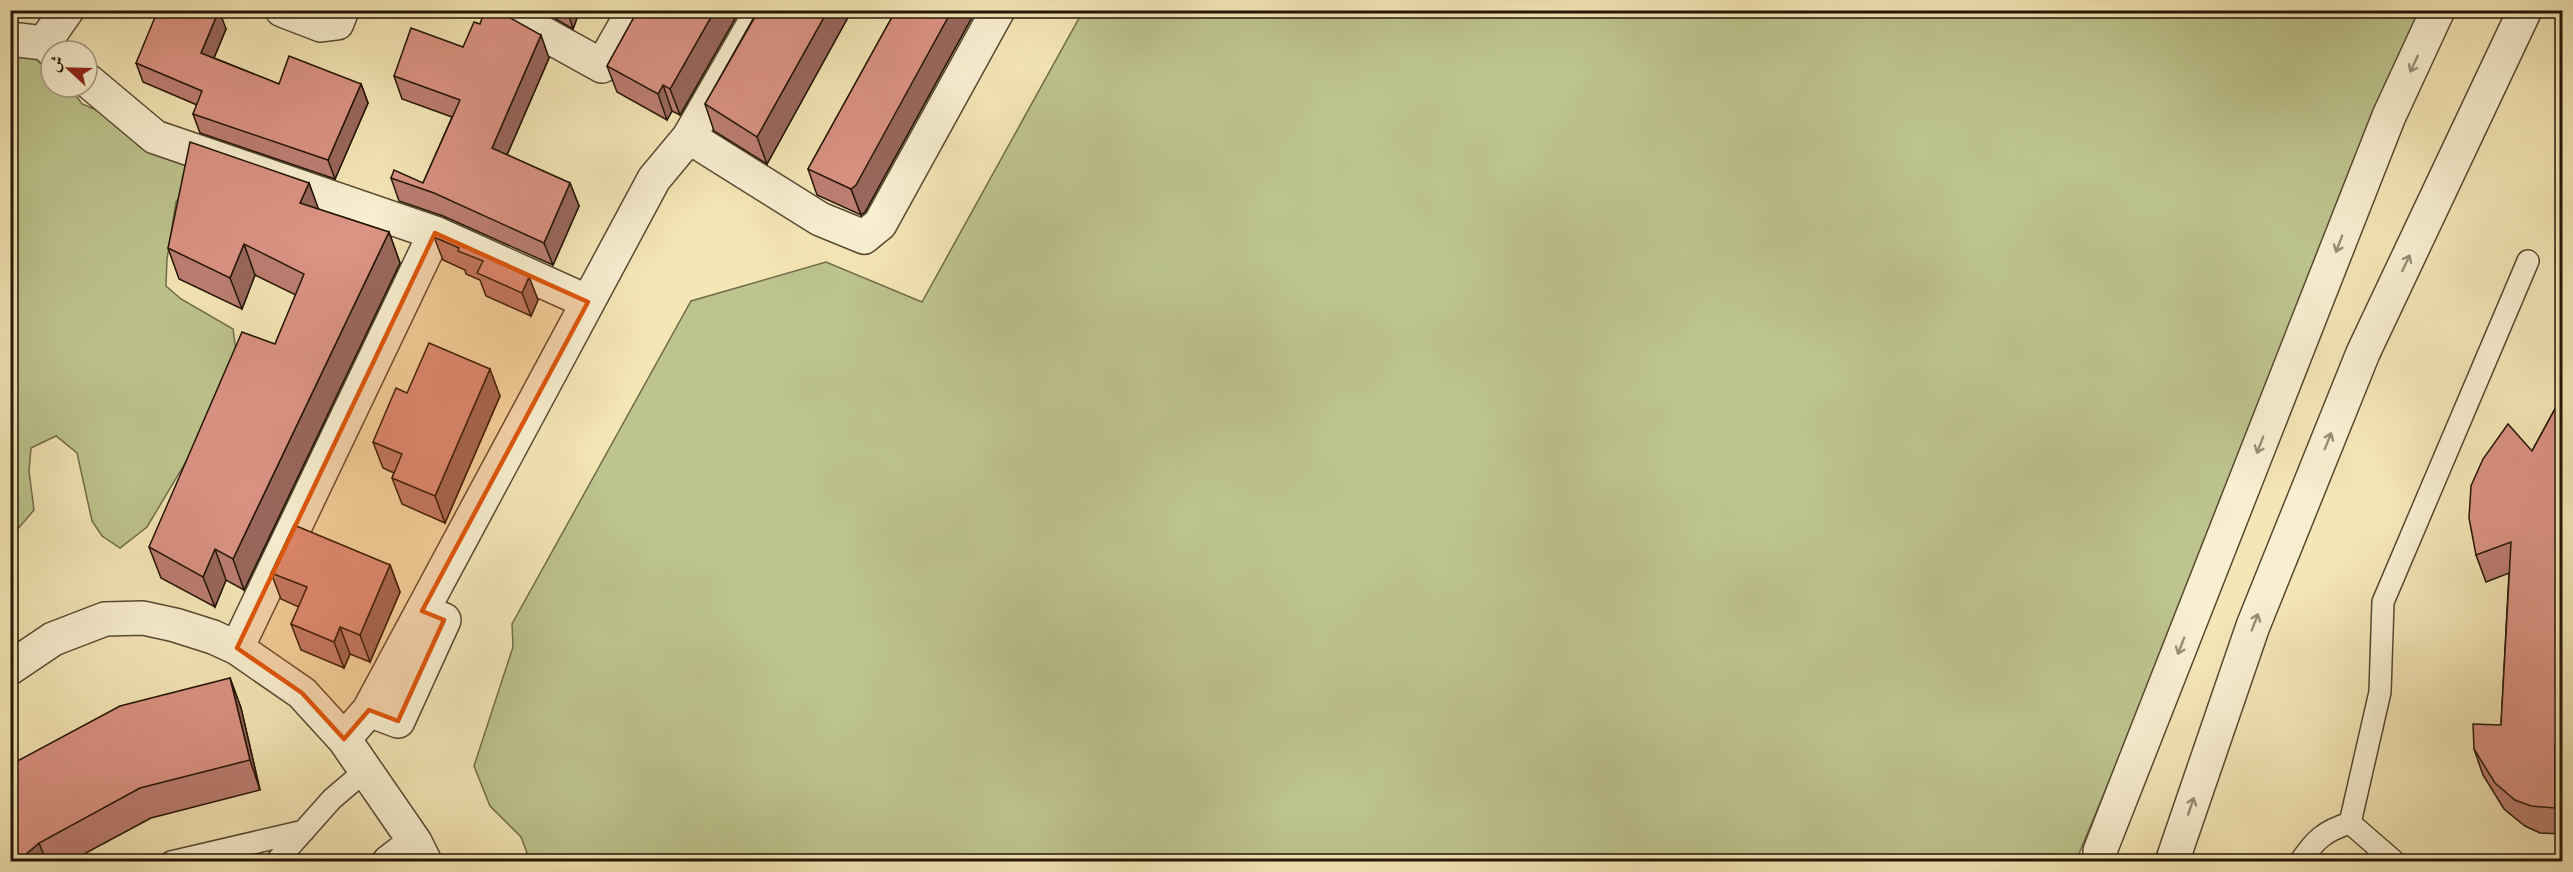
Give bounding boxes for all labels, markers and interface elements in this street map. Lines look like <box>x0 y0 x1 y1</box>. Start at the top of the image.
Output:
north arrow <box>39 39 99 99</box>
text: ش <box>43 52 68 75</box>
one-way arrow <box>2407 54 2419 72</box>
one-way arrow <box>2333 234 2344 252</box>
one-way arrow <box>2400 254 2412 272</box>
one-way arrow <box>2323 432 2334 451</box>
one-way arrow <box>2254 435 2265 453</box>
one-way arrow <box>2250 613 2261 632</box>
one-way arrow <box>2175 636 2186 654</box>
one-way arrow <box>2186 797 2197 816</box>

